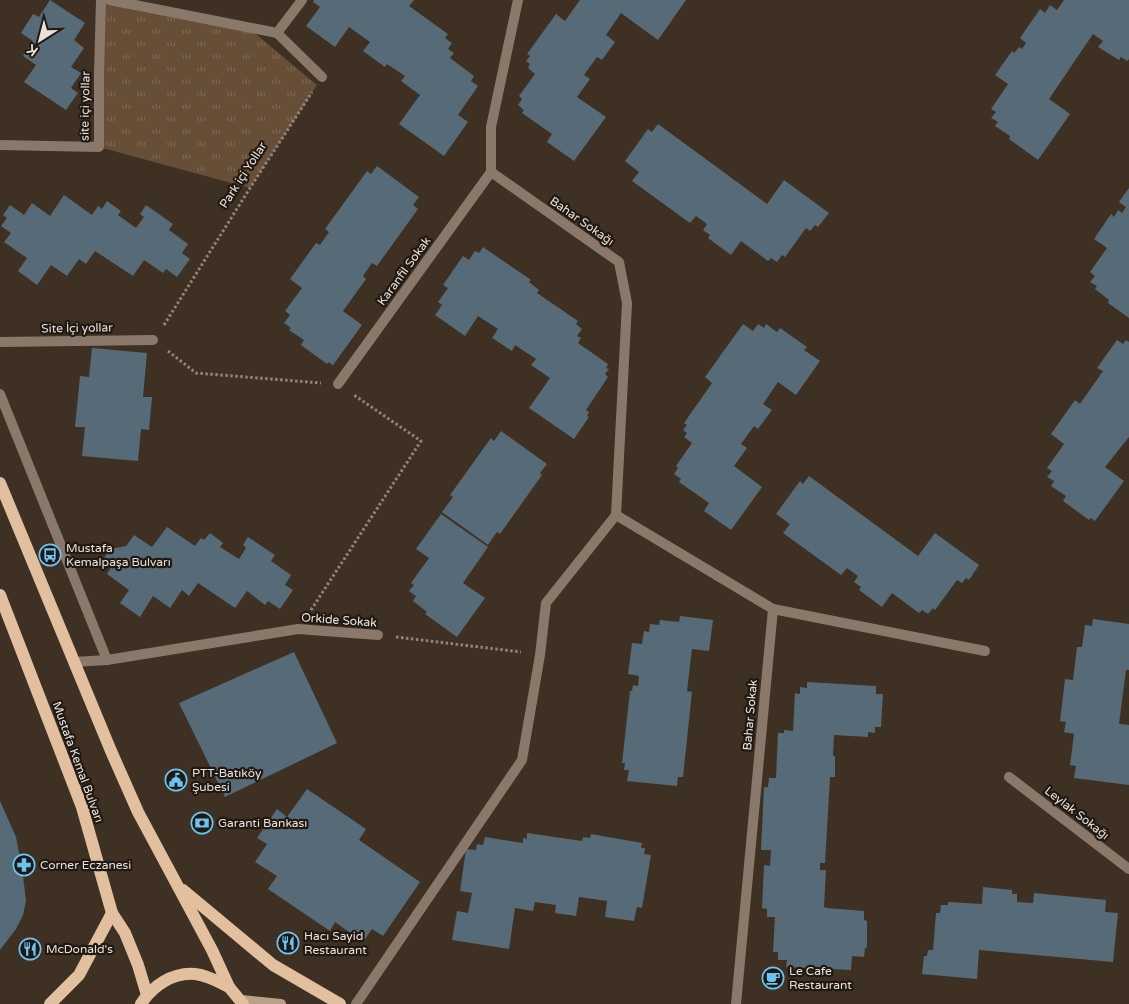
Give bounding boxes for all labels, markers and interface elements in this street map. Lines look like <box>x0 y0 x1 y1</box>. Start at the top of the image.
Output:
north arrow <box>15 15 65 65</box>
text: K <box>23 40 41 60</box>
street label: site içi yollar <box>77 71 93 141</box>
street label: Park içi Yollar <box>217 139 270 211</box>
street label: Bahar Sokağı <box>547 194 617 248</box>
street label: Karanfil Sokak <box>374 234 434 308</box>
street label: Site İçi yollar <box>41 320 113 336</box>
place label: Mustafa Kemalpaşa Bulvarı <box>66 541 171 569</box>
bus stop icon: Mustafa Kemalpaşa Bulvarı <box>38 543 62 567</box>
street label: Orkide Sokak <box>301 610 378 630</box>
street label: Bahar Sokak <box>740 678 760 751</box>
street label: Mustafa Kemal Bulvarı <box>50 700 106 824</box>
place label: PTT-Batıköy Şubesi <box>192 766 262 794</box>
public building icon: PTT-Batıköy Şubesi <box>164 768 188 792</box>
street label: Leylak Sokağı <box>1042 784 1112 842</box>
bank icon: Garanti Bankası <box>190 811 214 835</box>
place label: Garanti Bankası <box>218 816 307 830</box>
pharmacy icon: Corner Eczanesi <box>12 853 36 877</box>
place label: Corner Eczanesi <box>40 858 131 872</box>
place label: Hacı Sayid Restaurant <box>304 929 367 957</box>
restaurant icon: Hacı Sayid Restaurant <box>276 931 300 955</box>
restaurant icon: McDonald's <box>18 937 42 961</box>
place label: McDonald's <box>46 942 113 956</box>
place label: Le Cafe Restaurant <box>789 964 852 992</box>
cafe icon: Le Cafe Restaurant <box>761 966 785 990</box>

